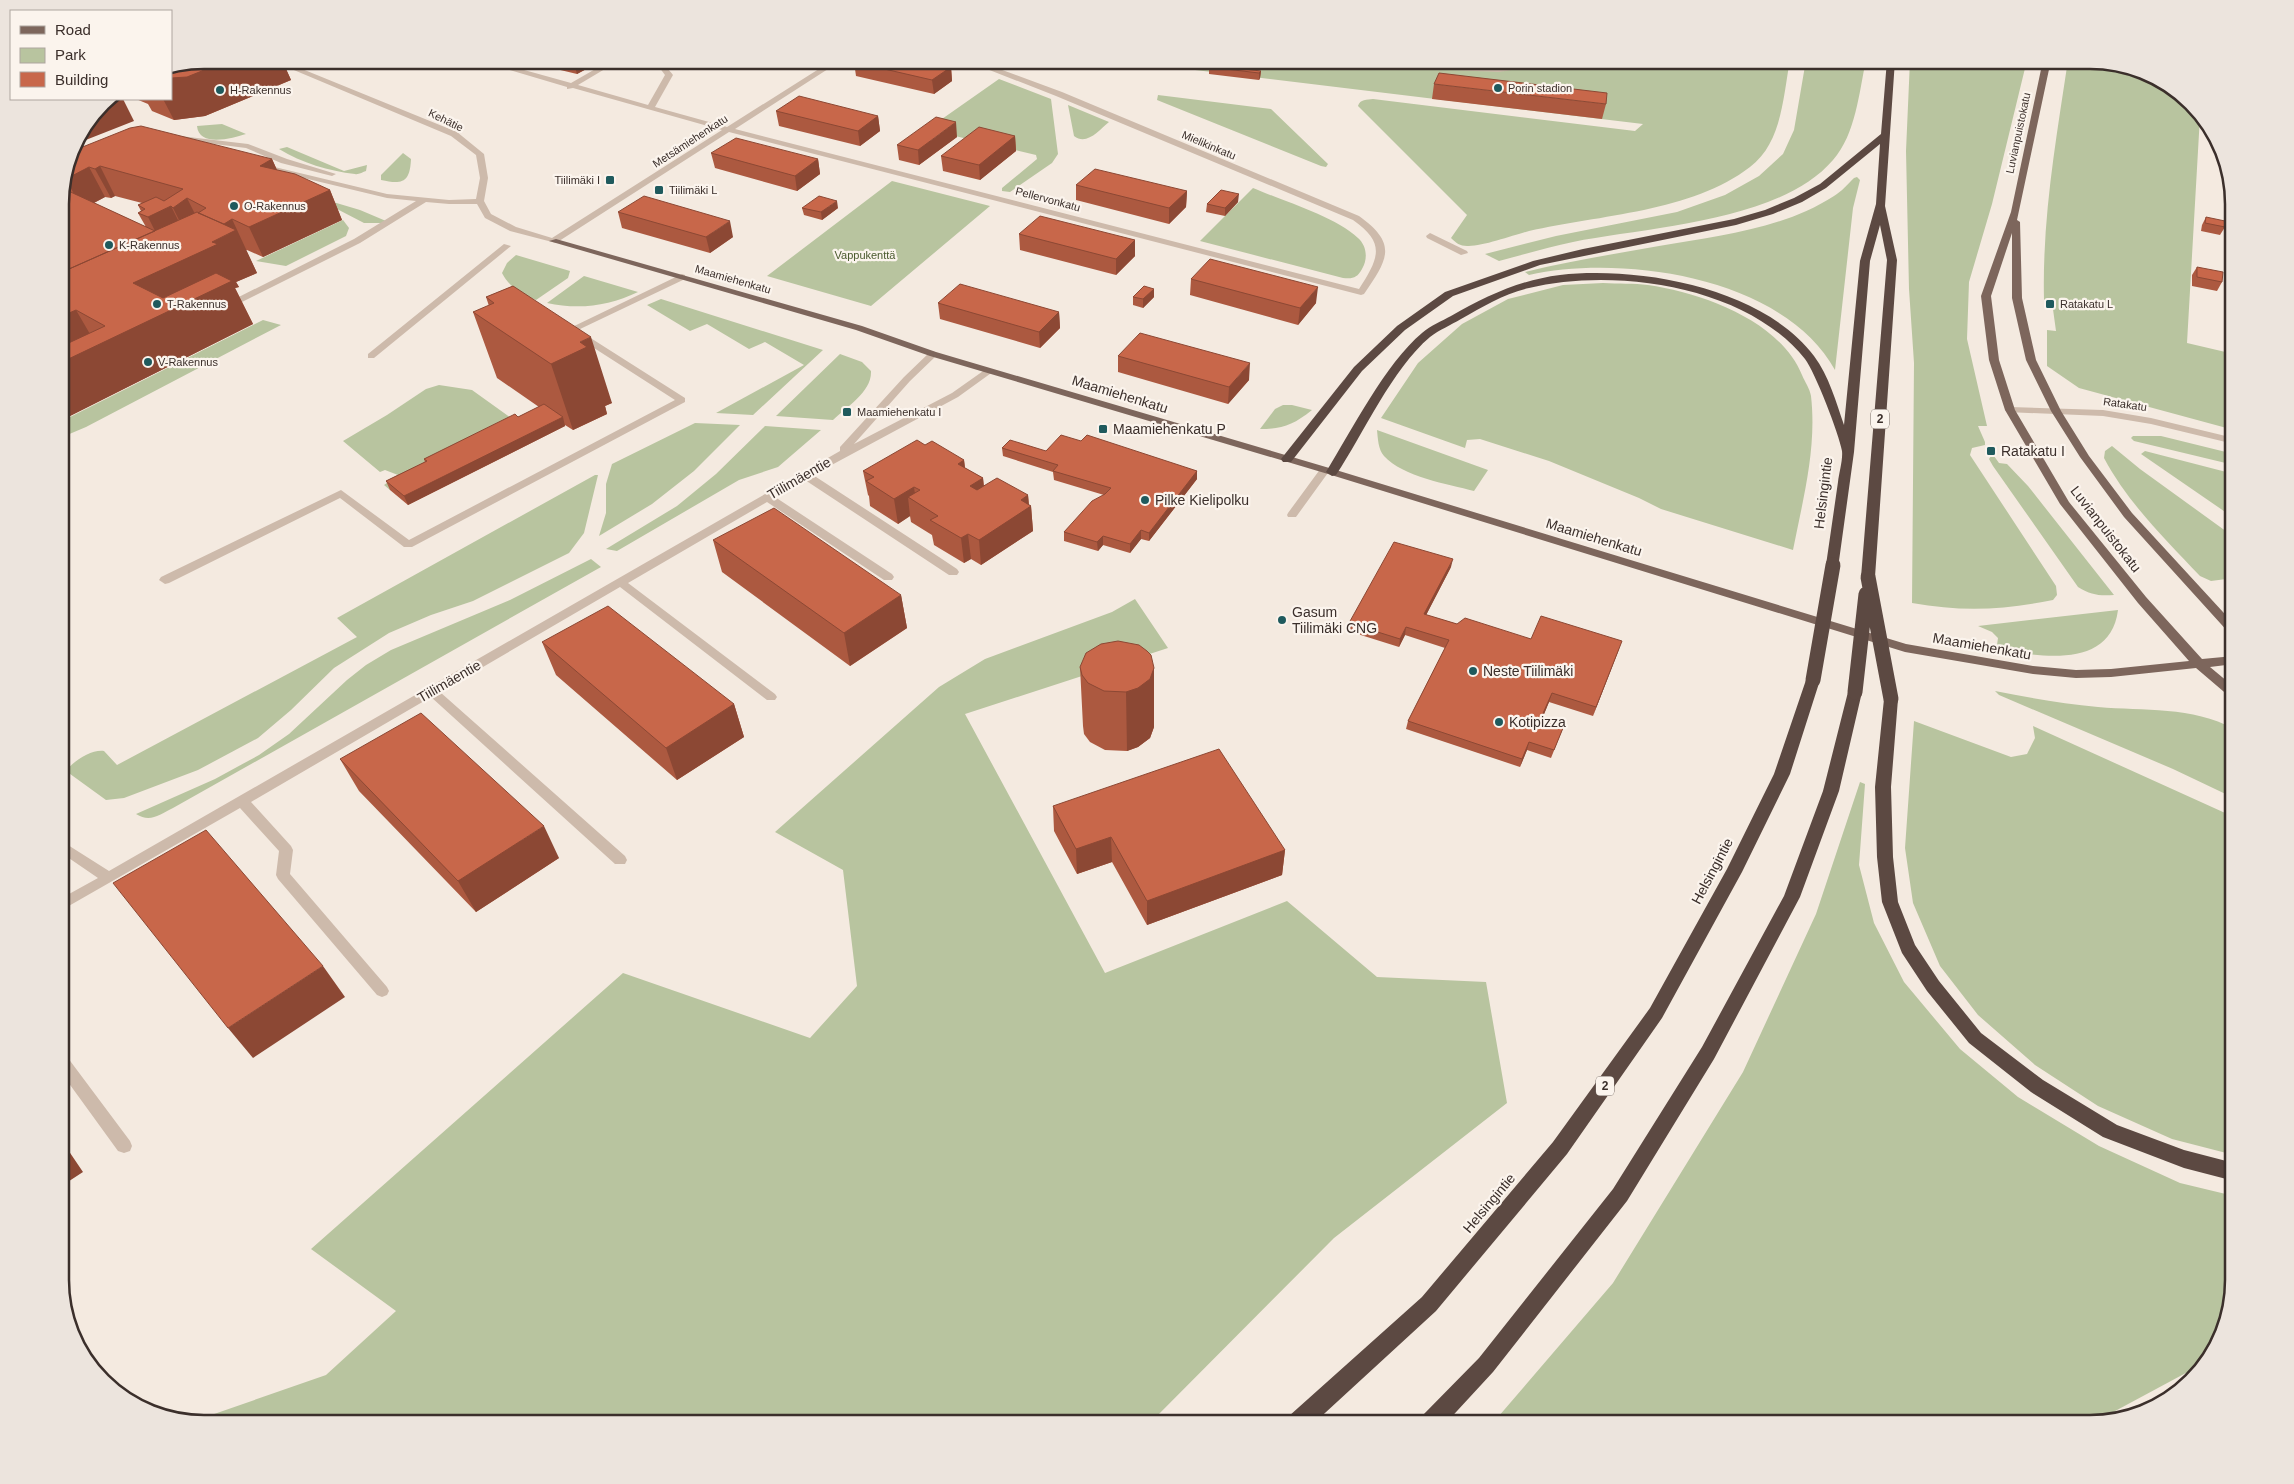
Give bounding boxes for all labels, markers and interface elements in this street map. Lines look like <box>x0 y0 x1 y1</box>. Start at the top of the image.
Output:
legend <box>10 10 172 100</box>
text: Road <box>55 21 91 38</box>
text: Park <box>55 46 86 63</box>
text: Building <box>55 71 108 88</box>
marker: Porin stadion <box>1492 82 1504 94</box>
place label: Porin stadion <box>1508 82 1572 94</box>
marker: H-Rakennus <box>214 84 226 96</box>
place label: H-Rakennus <box>230 84 292 96</box>
street label: Luvianpuistokatu <box>2004 91 2032 175</box>
street label: Kehätie <box>427 106 465 134</box>
street label: Metsämiehenkatu <box>650 112 730 170</box>
street label: Mielikinkatu <box>1180 128 1238 162</box>
place label: Tiilimäki I <box>555 174 600 186</box>
marker: Tiilimäki I <box>604 174 616 186</box>
marker: Tiilimäki L <box>653 184 665 196</box>
place label: Tiilimäki L <box>669 184 718 196</box>
street label: Pellervonkatu <box>1014 185 1082 213</box>
marker: O-Rakennus <box>228 200 240 212</box>
place label: O-Rakennus <box>244 200 306 212</box>
marker: K-Rakennus <box>103 239 115 251</box>
place label: K-Rakennus <box>119 239 180 251</box>
park label: Vappukenttä <box>835 249 896 261</box>
street label: Maamiehenkatu <box>694 262 772 296</box>
marker: T-Rakennus <box>151 298 163 310</box>
place label: T-Rakennus <box>167 298 227 310</box>
marker: Ratakatu L <box>2044 298 2056 310</box>
place label: Ratakatu L <box>2060 298 2113 310</box>
marker: V-Rakennus <box>142 356 154 368</box>
place label: V-Rakennus <box>158 356 218 368</box>
street label: Maamiehenkatu <box>1070 372 1170 416</box>
street label: Ratakatu <box>2102 395 2148 413</box>
marker: Maamiehenkatu I <box>841 406 853 418</box>
place label: Maamiehenkatu I <box>857 406 941 418</box>
road number: 2 <box>1871 409 1889 428</box>
place label: Maamiehenkatu P <box>1113 421 1226 437</box>
marker: Maamiehenkatu P <box>1097 423 1109 435</box>
place label: Ratakatu I <box>2001 443 2065 459</box>
marker: Ratakatu I <box>1985 445 1997 457</box>
street label: Tiilimäentie <box>765 453 834 502</box>
street label: Helsingintie <box>1811 456 1835 530</box>
street label: Luvianpuistokatu <box>2067 483 2145 575</box>
place label: Pilke Kielipolku <box>1155 492 1249 508</box>
marker: Pilke Kielipolku <box>1139 494 1151 506</box>
street label: Maamiehenkatu <box>1544 515 1644 559</box>
place label: Gasum Tiilimäki CNG <box>1292 604 1377 636</box>
marker: Gasum Tiilimäki CNG <box>1276 614 1288 626</box>
street label: Maamiehenkatu <box>1932 629 2032 663</box>
street label: Tiilimäentie <box>415 656 484 705</box>
place label: Neste Tiilimäki <box>1483 663 1573 679</box>
marker: Neste Tiilimäki <box>1467 665 1479 677</box>
place label: Kotipizza <box>1509 714 1566 730</box>
marker: Kotipizza <box>1493 716 1505 728</box>
street label: Helsingintie <box>1688 835 1736 907</box>
road number: 2 <box>1596 1076 1614 1096</box>
street label: Helsingintie <box>1460 1170 1519 1236</box>

